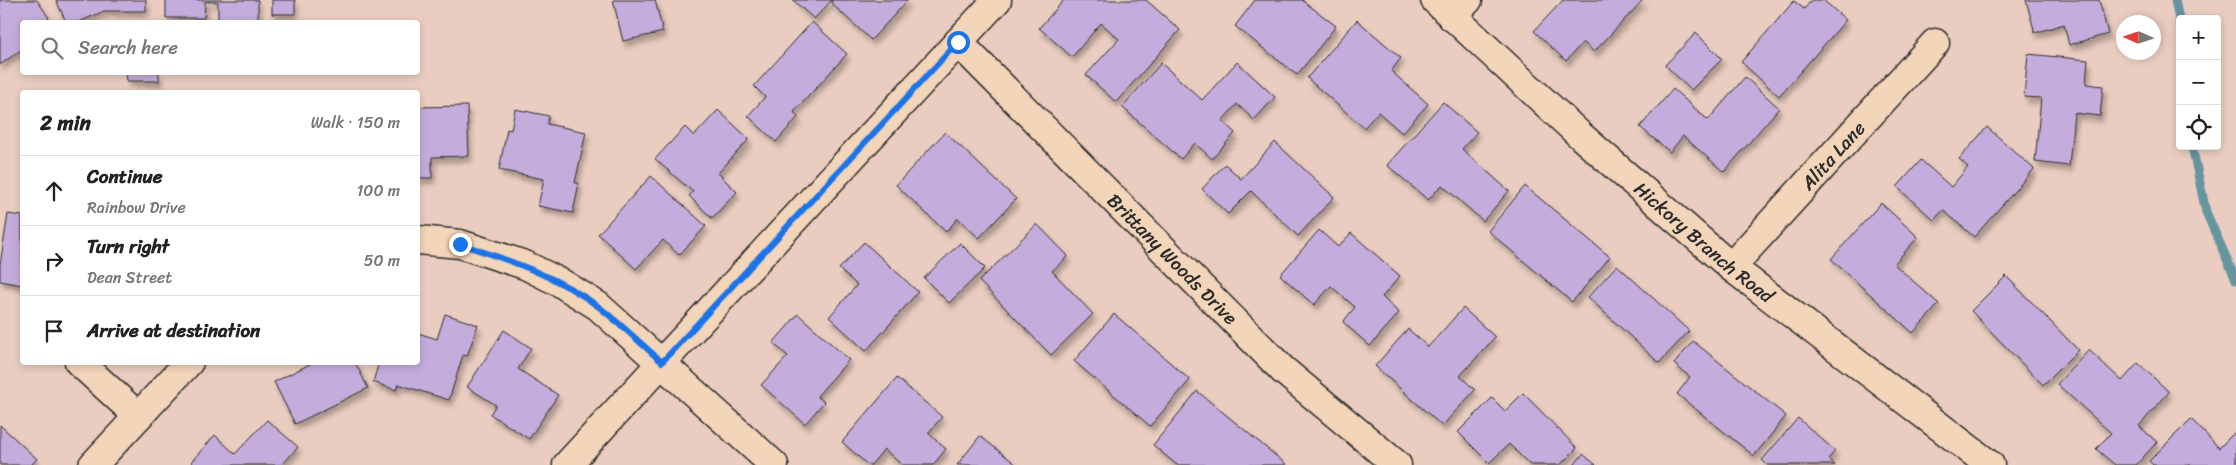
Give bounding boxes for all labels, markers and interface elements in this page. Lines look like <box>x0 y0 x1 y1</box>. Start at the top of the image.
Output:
north arrow <box>2116 15 2161 60</box>
map controls <box>2176 15 2221 150</box>
button: + <box>2176 15 2221 60</box>
search box <box>20 20 420 75</box>
text: Search here <box>78 31 178 64</box>
route start <box>947 31 970 54</box>
icon: search <box>38 34 66 62</box>
button: − <box>2176 60 2221 105</box>
text: 2 min <box>40 104 91 142</box>
button: locate <box>2176 105 2221 150</box>
text: Walk · 150 m <box>311 108 400 137</box>
street label: Alita Lane <box>1792 113 1874 199</box>
text: Continue <box>87 160 163 193</box>
street label: Hickory Branch Road <box>1626 173 1783 313</box>
text: 100 m <box>356 176 400 205</box>
icon: ahead <box>40 177 68 205</box>
street label: Brittany Woods Drive <box>1099 185 1246 333</box>
text: Rainbow Drive <box>87 193 186 222</box>
text: Turn right <box>87 230 169 263</box>
route end <box>449 233 472 256</box>
text: 50 m <box>364 246 400 275</box>
icon: right <box>40 247 68 275</box>
text: Dean Street <box>87 263 172 292</box>
text: Arrive at destination <box>87 314 260 347</box>
icon: arrive <box>40 317 68 345</box>

